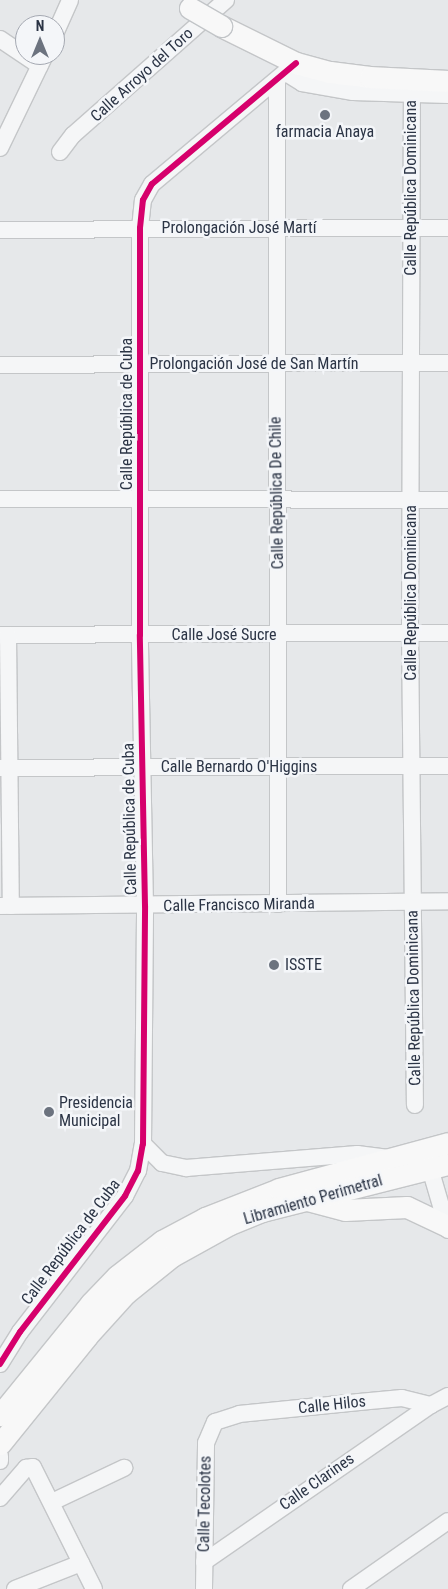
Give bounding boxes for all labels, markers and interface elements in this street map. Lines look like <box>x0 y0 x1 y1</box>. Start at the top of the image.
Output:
north arrow <box>15 15 65 65</box>
text: N <box>36 18 44 34</box>
street label: Calle Arroyo del Toro <box>87 24 197 126</box>
street label: Calle República Dominicana <box>401 100 421 276</box>
marker: farmacia Anaya <box>319 109 331 121</box>
place label: farmacia Anaya <box>276 122 374 142</box>
street label: Prolongación José Martí <box>162 218 316 238</box>
street label: Calle República de Cuba <box>117 338 137 490</box>
street label: Prolongación José de San Martín <box>149 354 359 374</box>
street label: Calle República De Chile <box>266 416 288 570</box>
street label: Calle República Dominicana <box>401 505 421 681</box>
street label: Calle José Sucre <box>171 625 277 645</box>
street label: Calle República de Cuba <box>119 743 141 895</box>
street label: Calle Bernardo O'Higgins <box>161 757 317 777</box>
street label: Calle Francisco Miranda <box>163 894 315 916</box>
street label: Calle República Dominicana <box>403 910 425 1086</box>
place label: ISSTE <box>285 955 322 975</box>
marker: ISSTE <box>267 958 281 972</box>
place label: Presidencia Municipal <box>59 1093 133 1131</box>
marker: Presidencia Municipal <box>43 1106 55 1118</box>
street label: Libramiento Perimetral <box>241 1171 385 1229</box>
street label: Calle República de Cuba <box>18 1175 124 1309</box>
street label: Calle Hilos <box>297 1392 367 1418</box>
street label: Calle Clarines <box>276 1449 358 1515</box>
street label: Calle Tecolotes <box>195 1455 215 1553</box>

